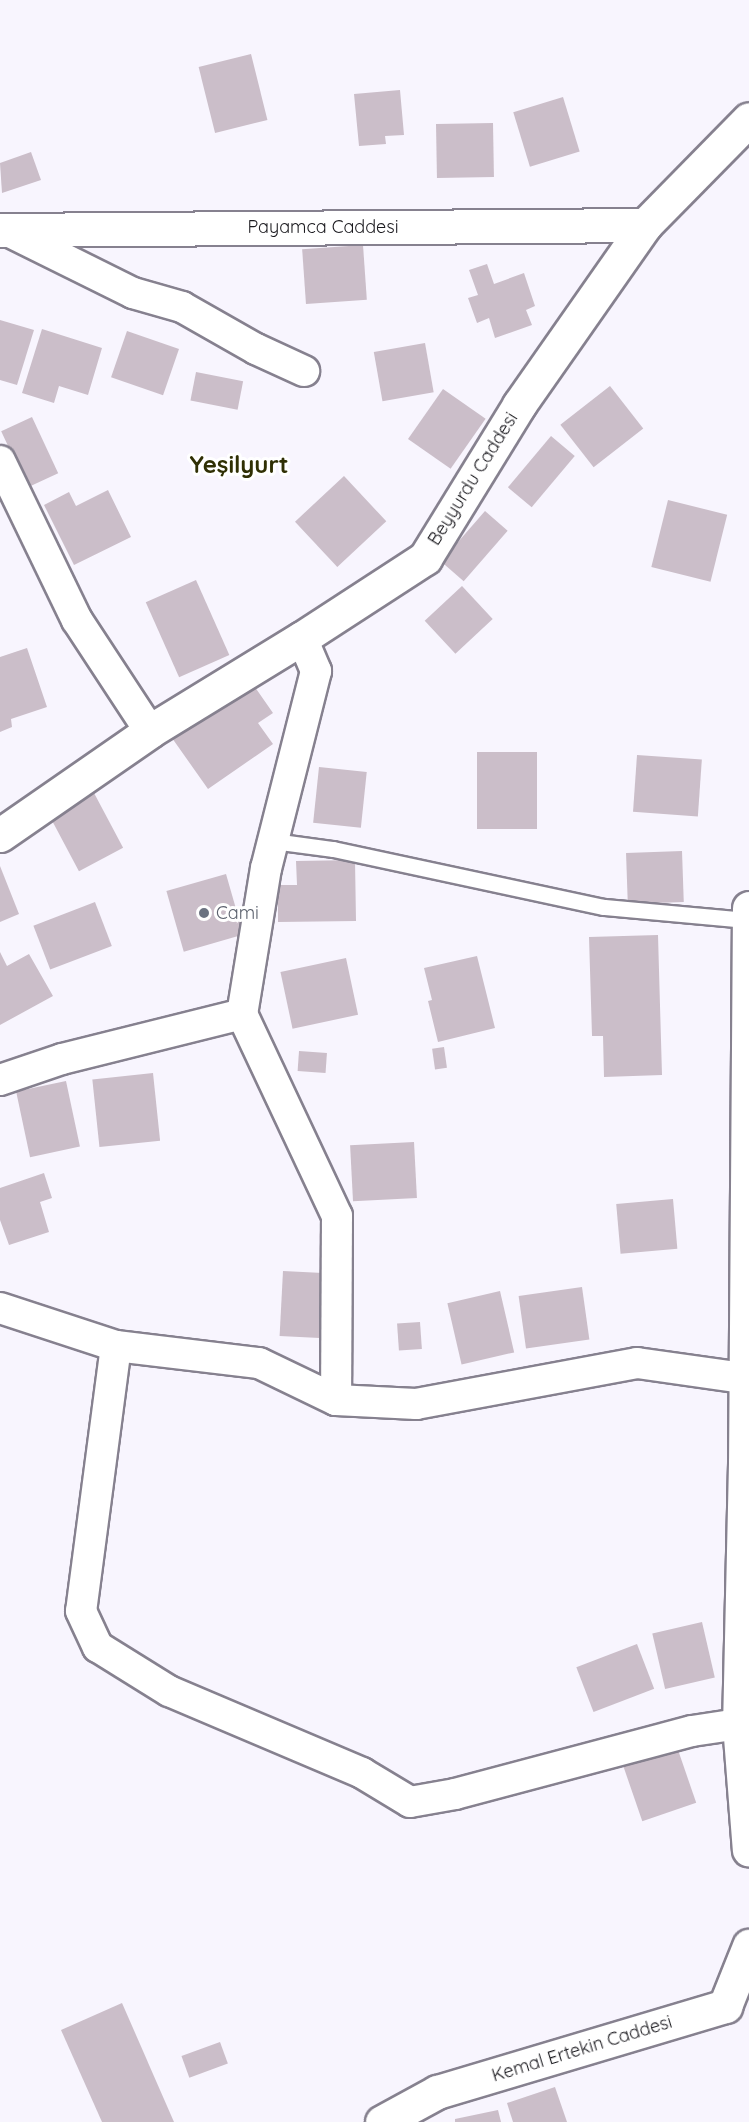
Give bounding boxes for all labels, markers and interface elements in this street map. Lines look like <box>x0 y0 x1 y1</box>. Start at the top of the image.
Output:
street label: Payamca Caddesi <box>247 216 399 238</box>
street label: Beyyurdu Caddesi <box>423 409 523 549</box>
district label: Yeşilyurt <box>189 451 289 479</box>
place label: Cami <box>216 902 259 924</box>
marker: Cami <box>197 906 211 920</box>
street label: Kemal Ertekin Caddesi <box>489 2011 675 2087</box>

